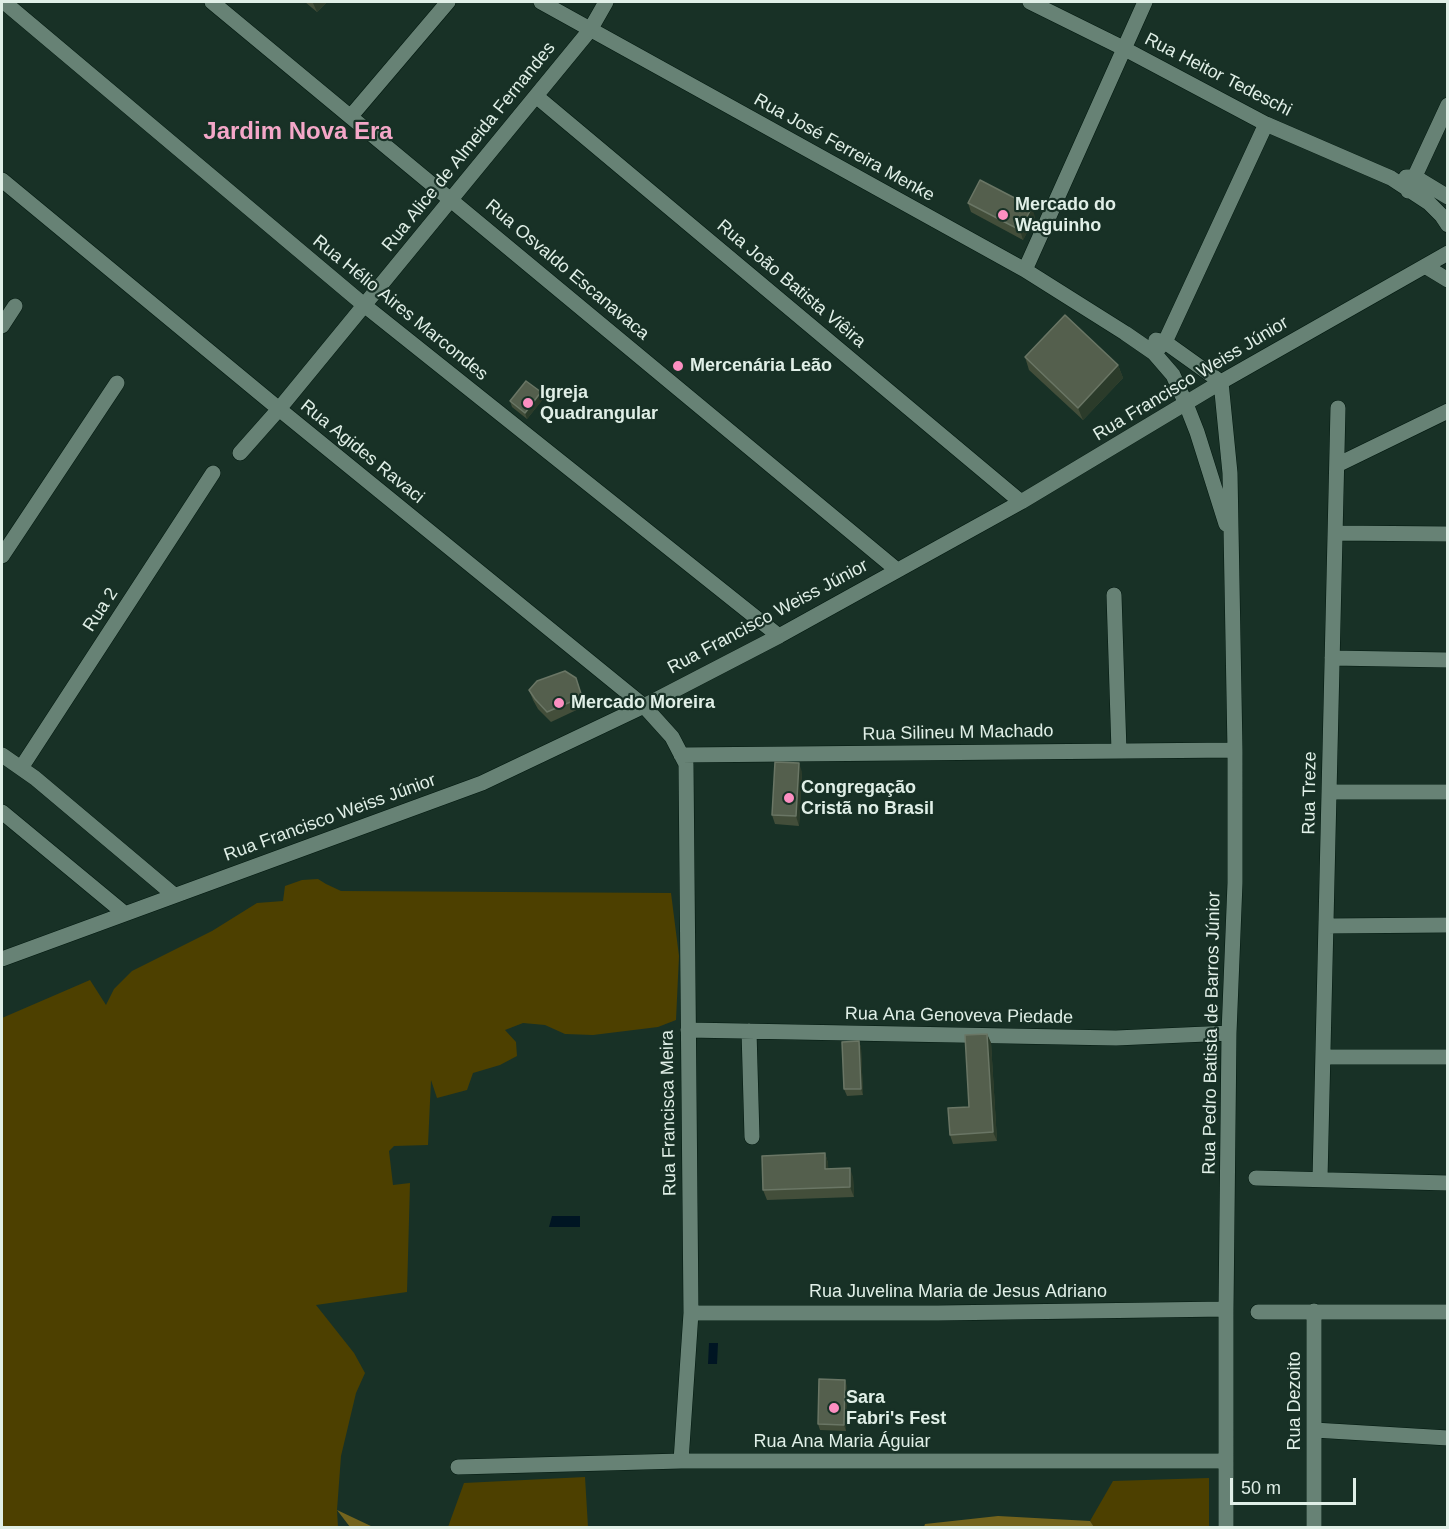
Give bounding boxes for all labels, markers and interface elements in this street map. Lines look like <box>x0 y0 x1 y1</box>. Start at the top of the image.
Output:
street label: Rua Heitor Tedeschi <box>1141 29 1295 121</box>
street label: Rua Alice de Almeida Fernandes <box>378 38 560 256</box>
street label: Rua José Ferreira Menke <box>750 89 938 207</box>
district label: Jardim Nova Era <box>203 118 393 146</box>
place label: Mercado do Waguinho <box>1015 194 1116 236</box>
street label: Rua Osvaldo Escanavaca <box>481 195 653 345</box>
marker: Mercado do Waguinho <box>996 208 1010 222</box>
street label: Rua João Batista Viêira <box>712 215 870 353</box>
street label: Rua Hélio Aires Marcondes <box>308 231 492 385</box>
street label: Rua Francisco Weiss Júnior <box>1090 312 1292 446</box>
place label: Mercenária Leão <box>690 355 832 377</box>
marker: Mercenária Leão <box>671 359 685 373</box>
place label: Igreja Quadrangular <box>540 382 658 424</box>
street label: Rua Agides Ravaci <box>296 395 428 509</box>
marker: Igreja Quadrangular <box>521 396 535 410</box>
street label: Rua Francisco Weiss Júnior <box>664 555 872 679</box>
street label: Rua 2 <box>79 584 123 636</box>
place label: Mercado Moreira <box>571 692 715 714</box>
marker: Mercado Moreira <box>552 696 566 710</box>
street label: Rua Silineu M Machado <box>862 721 1054 745</box>
street label: Rua Treze <box>1298 751 1322 835</box>
street label: Rua Francisco Weiss Júnior <box>221 770 439 866</box>
place label: Congregação Cristã no Brasil <box>801 777 934 820</box>
marker: Congregação Cristã no Brasil <box>782 791 796 805</box>
street label: Rua Pedro Batista de Barros Júnior <box>1199 891 1225 1175</box>
street label: Rua Ana Genoveva Piedade <box>845 1003 1073 1029</box>
street label: Rua Francisca Meira <box>657 1030 681 1196</box>
street label: Rua Juvelina Maria de Jesus Adriano <box>809 1281 1107 1303</box>
street label: Rua Dezoito <box>1284 1351 1306 1451</box>
place label: Sara Fabri's Fest <box>846 1387 946 1430</box>
marker: Sara Fabri's Fest <box>827 1401 841 1415</box>
street label: Rua Ana Maria Águiar <box>753 1431 931 1453</box>
scale bar <box>1233 1466 1359 1504</box>
text: 50 m <box>1241 1478 1281 1498</box>

